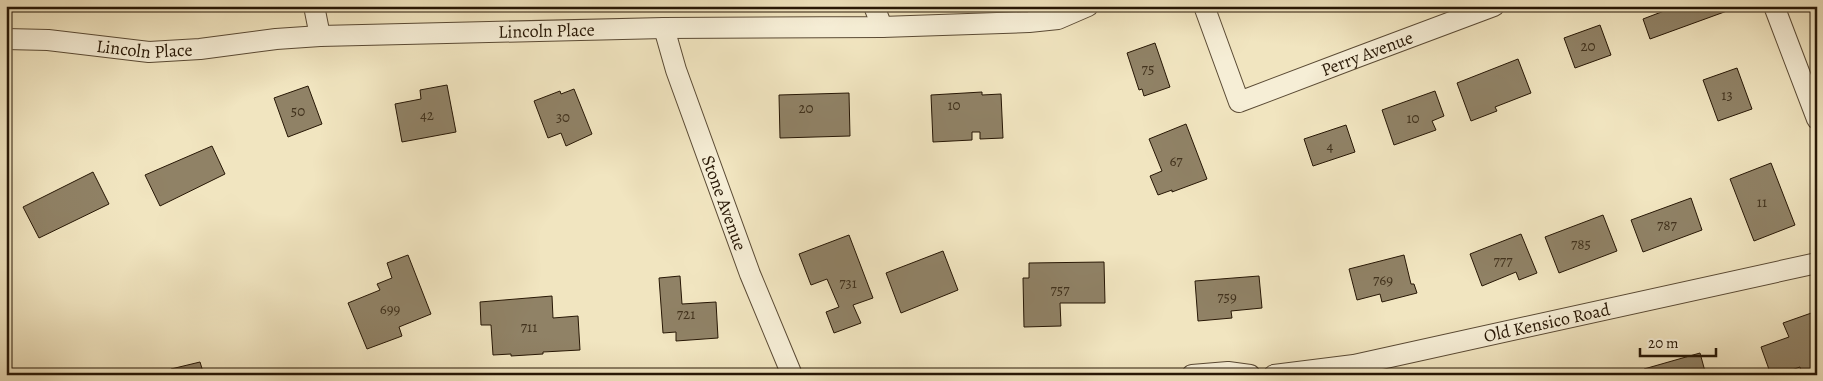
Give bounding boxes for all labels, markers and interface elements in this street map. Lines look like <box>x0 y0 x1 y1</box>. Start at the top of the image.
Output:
street label: Lincoln Place <box>498 18 595 44</box>
street label: Perry Avenue <box>1318 25 1416 82</box>
street label: Lincoln Place <box>95 34 193 64</box>
house number: 20 <box>1580 36 1596 56</box>
house number: 75 <box>1142 59 1154 79</box>
house number: 13 <box>1721 85 1733 105</box>
house number: 10 <box>947 95 961 115</box>
house number: 20 <box>798 98 814 118</box>
house number: 50 <box>291 101 305 121</box>
house number: 42 <box>420 105 434 125</box>
house number: 30 <box>556 107 570 127</box>
house number: 10 <box>1406 108 1420 128</box>
house number: 4 <box>1327 136 1334 156</box>
house number: 67 <box>1169 151 1183 171</box>
street label: Stone Avenue <box>696 152 752 254</box>
house number: 11 <box>1757 192 1767 212</box>
house number: 787 <box>1657 215 1678 235</box>
house number: 785 <box>1571 234 1591 254</box>
house number: 777 <box>1494 251 1513 271</box>
house number: 769 <box>1373 270 1393 290</box>
house number: 731 <box>839 273 857 293</box>
house number: 757 <box>1050 280 1070 300</box>
house number: 759 <box>1217 287 1237 307</box>
street label: Old Kensico Road <box>1481 297 1612 348</box>
house number: 699 <box>380 299 400 319</box>
house number: 721 <box>677 304 695 324</box>
house number: 711 <box>521 317 537 337</box>
scale bar <box>1640 326 1717 358</box>
text: 20 m <box>1648 333 1679 353</box>

